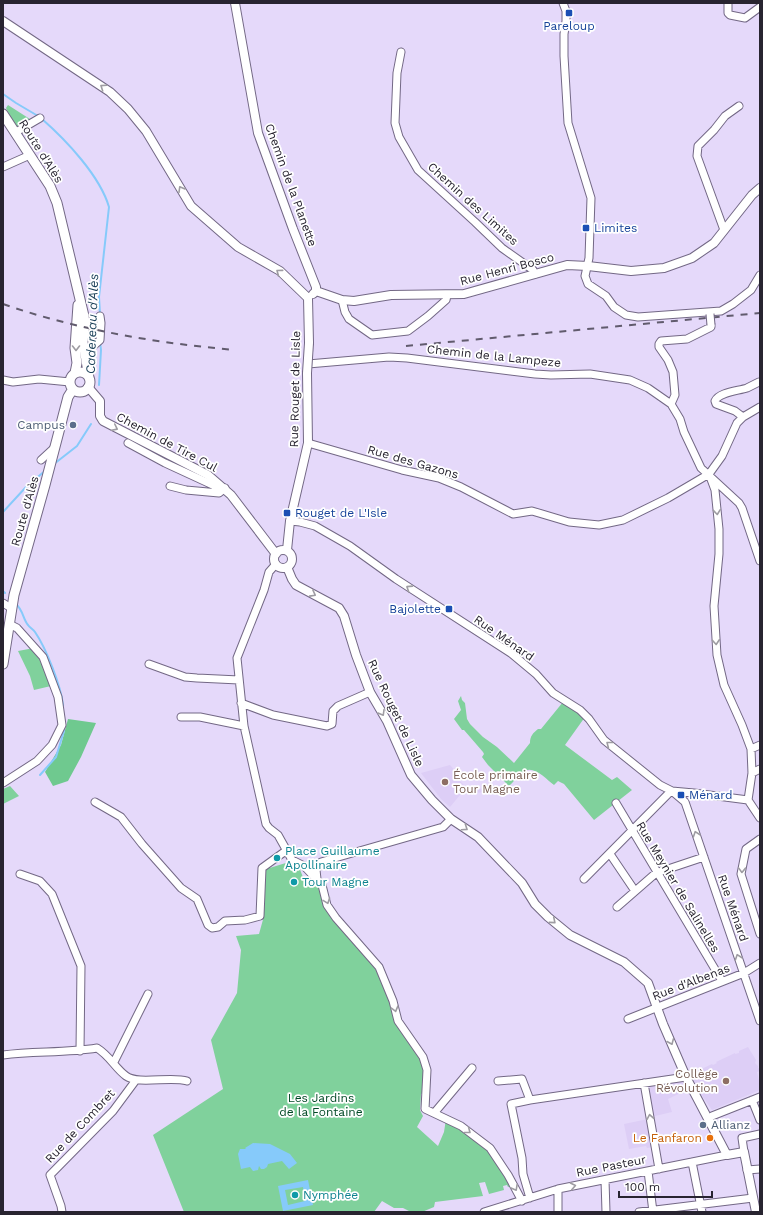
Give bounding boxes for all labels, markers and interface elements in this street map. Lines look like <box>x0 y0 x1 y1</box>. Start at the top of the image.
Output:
marker: Pareloup <box>564 8 574 18</box>
place label: Pareloup <box>543 19 595 33</box>
one-way arrow <box>100 84 107 92</box>
street label: Route d'Alès <box>16 117 66 185</box>
street label: Chemin de la Planette <box>262 122 320 248</box>
street label: Chemin des Limites <box>425 160 521 248</box>
one-way arrow <box>179 186 186 193</box>
place label: Limites <box>594 221 637 235</box>
marker: Limites <box>581 223 591 233</box>
street label: Rue Henri Bosco <box>458 250 556 288</box>
one-way arrow <box>277 270 284 277</box>
water label: Cadereau d'Alès <box>83 273 101 374</box>
street label: Rue Rouget de Lisle <box>287 330 303 447</box>
street label: Chemin de la Lampeze <box>426 342 562 370</box>
one-way arrow <box>72 345 80 351</box>
street label: Chemin de Tire Cul <box>114 409 220 475</box>
place label: Campus <box>17 418 65 432</box>
marker: Campus <box>68 420 78 430</box>
one-way arrow <box>111 423 119 431</box>
street label: Rue des Gazons <box>366 442 460 482</box>
street label: Route d'Alès <box>8 474 42 548</box>
place label: Rouget de L'Isle <box>295 506 387 520</box>
marker: Rouget de L'Isle <box>282 508 292 518</box>
one-way arrow <box>713 509 722 515</box>
one-way arrow <box>406 586 413 593</box>
one-way arrow <box>309 589 316 597</box>
place label: Bajolette <box>389 602 441 616</box>
marker: Bajolette <box>444 604 454 614</box>
street label: Rue Ménard <box>471 612 537 664</box>
one-way arrow <box>712 639 721 645</box>
street label: Rue Rouget de Lisle <box>365 657 427 769</box>
one-way arrow <box>378 709 385 716</box>
one-way arrow <box>607 742 614 749</box>
place label: École primaire Tour Magne <box>453 768 538 796</box>
marker: École primaire Tour Magne <box>440 777 450 787</box>
place label: Ménard <box>689 788 733 802</box>
marker: Ménard <box>676 790 686 800</box>
street label: Rue Meynier de Salinelles <box>633 819 723 955</box>
one-way arrow <box>460 823 467 830</box>
one-way arrow <box>693 831 701 838</box>
place label: Place Guillaume Apollinaire <box>285 844 380 872</box>
marker: Place Guillaume Apollinaire <box>272 853 282 863</box>
one-way arrow <box>738 867 746 873</box>
street label: Rue Ménard <box>715 873 751 943</box>
place label: Tour Magne <box>302 875 369 889</box>
marker: Tour Magne <box>289 877 299 887</box>
one-way arrow <box>322 898 330 905</box>
one-way arrow <box>549 917 556 924</box>
one-way arrow <box>735 954 743 961</box>
street label: Rue d'Albenas <box>650 961 732 1003</box>
one-way arrow <box>390 1006 399 1013</box>
one-way arrow <box>666 1038 674 1046</box>
place label: Collège Révolution <box>656 1067 718 1095</box>
marker: Collège Révolution <box>721 1076 731 1086</box>
street label: Rue de Combret <box>42 1086 118 1166</box>
park label: Les Jardins de la Fontaine <box>279 1091 363 1119</box>
one-way arrow <box>646 1114 655 1120</box>
place label: Allianz <box>711 1118 750 1132</box>
marker: Allianz <box>698 1120 708 1130</box>
one-way arrow <box>464 1127 471 1134</box>
place label: Le Fanfaron <box>633 1131 702 1145</box>
marker: Le Fanfaron <box>705 1133 715 1143</box>
street label: Rue Pasteur <box>575 1152 647 1180</box>
scale bar <box>619 1173 712 1199</box>
text: 100 m <box>625 1180 660 1194</box>
one-way arrow <box>570 1182 576 1191</box>
one-way arrow <box>510 1184 518 1191</box>
place label: Nymphée <box>303 1188 358 1202</box>
marker: Nymphée <box>290 1190 300 1200</box>

